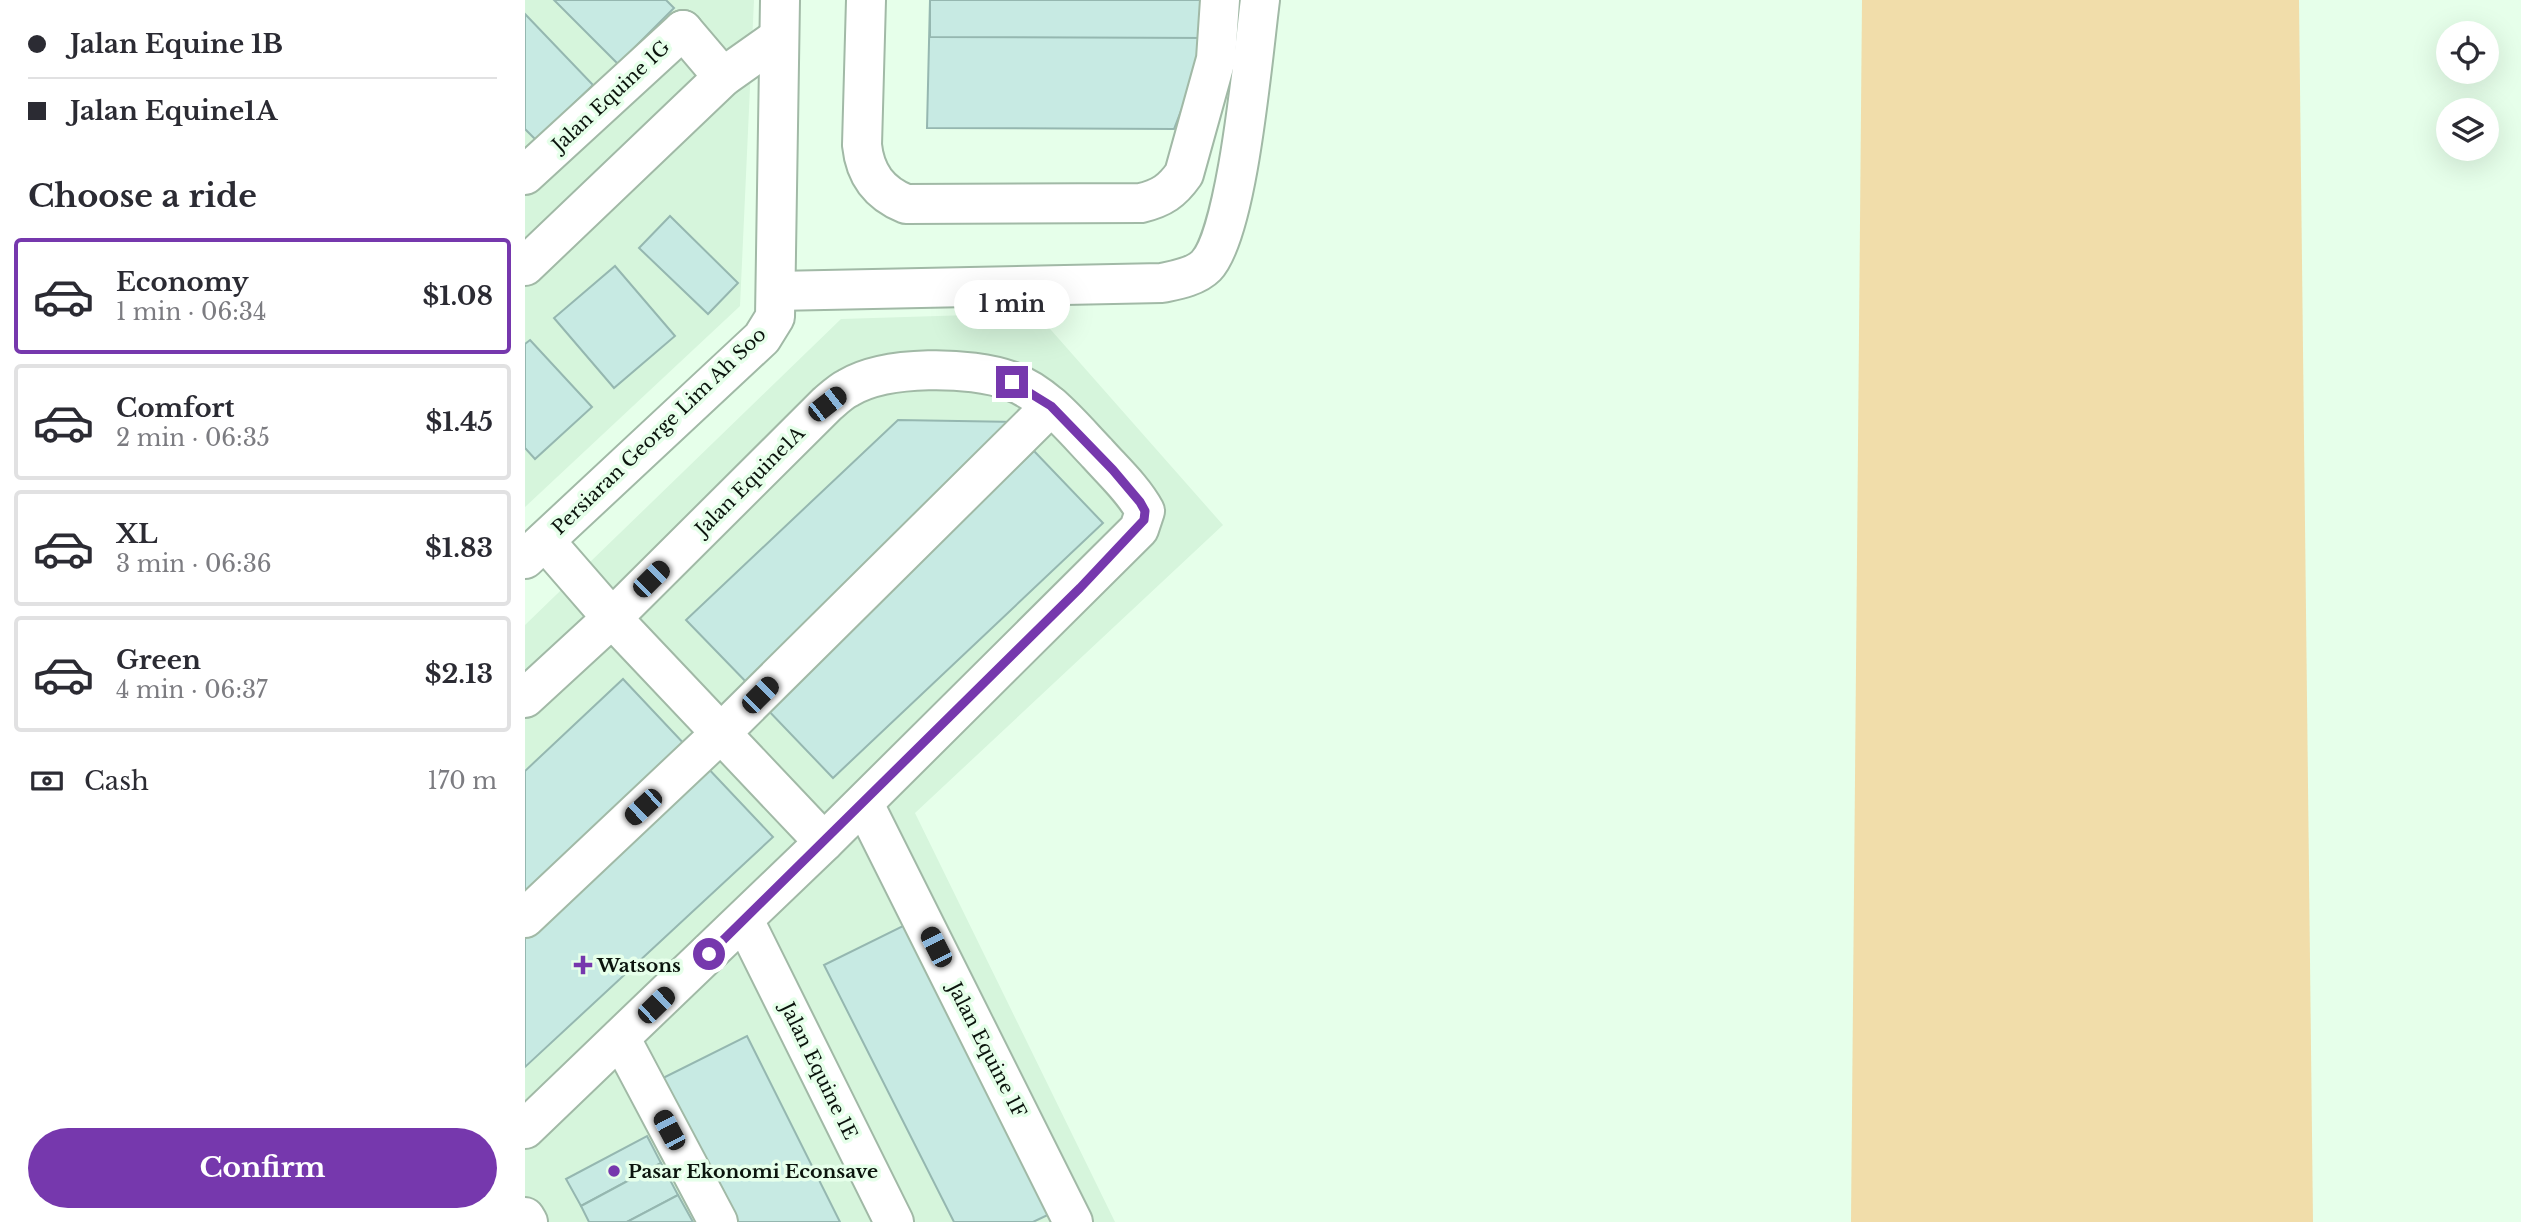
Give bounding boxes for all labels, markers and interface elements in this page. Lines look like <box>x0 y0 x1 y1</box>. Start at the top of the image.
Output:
map controls <box>2436 21 2499 161</box>
button: locate <box>2436 21 2499 84</box>
text: Jalan Equine 1B <box>70 28 283 60</box>
street label: Jalan Equine 1G <box>545 35 675 158</box>
text: Jalan Equine1A <box>70 95 277 127</box>
button: layers <box>2436 98 2499 161</box>
text: Choose a ride <box>28 176 257 216</box>
icon: car <box>32 265 95 328</box>
text: Economy <box>116 266 249 298</box>
text: $1.08 <box>423 280 493 312</box>
callout: 1 min <box>954 280 1070 330</box>
text: 1 min <box>979 290 1045 318</box>
text: 1 min · 06:34 <box>116 298 266 326</box>
street label: Persiaran George Lim Ah Soo <box>547 323 771 539</box>
route end <box>996 366 1028 398</box>
car <box>804 383 851 425</box>
icon: car <box>32 391 95 454</box>
text: Comfort <box>116 392 234 424</box>
text: $1.45 <box>425 406 493 438</box>
street label: Jalan Equine1A <box>688 421 810 543</box>
text: 2 min · 06:35 <box>116 424 270 452</box>
icon: car <box>32 517 95 580</box>
text: XL <box>116 518 158 550</box>
text: $1.83 <box>425 532 493 564</box>
text: 3 min · 06:36 <box>116 550 272 578</box>
car <box>629 557 674 601</box>
icon: car <box>32 643 95 706</box>
text: Green <box>116 644 201 676</box>
text: $2.13 <box>425 658 493 690</box>
car <box>738 673 783 717</box>
text: 4 min · 06:37 <box>116 676 268 704</box>
icon: cash <box>28 762 66 800</box>
text: Cash <box>84 765 149 797</box>
text: 170 m <box>427 767 497 795</box>
car <box>621 785 666 829</box>
car <box>918 924 955 970</box>
route start <box>693 938 725 970</box>
place label: Watsons <box>596 954 681 977</box>
marker: Watsons <box>575 957 591 973</box>
street label: Jalan Equine 1F <box>942 976 1031 1122</box>
car <box>634 983 679 1027</box>
street label: Jalan Equine 1E <box>775 996 862 1143</box>
car <box>650 1107 689 1153</box>
button: Confirm <box>28 1128 497 1208</box>
place label: Pasar Ekonomi Econsave <box>628 1160 878 1183</box>
marker: Pasar Ekonomi Econsave <box>606 1163 622 1179</box>

